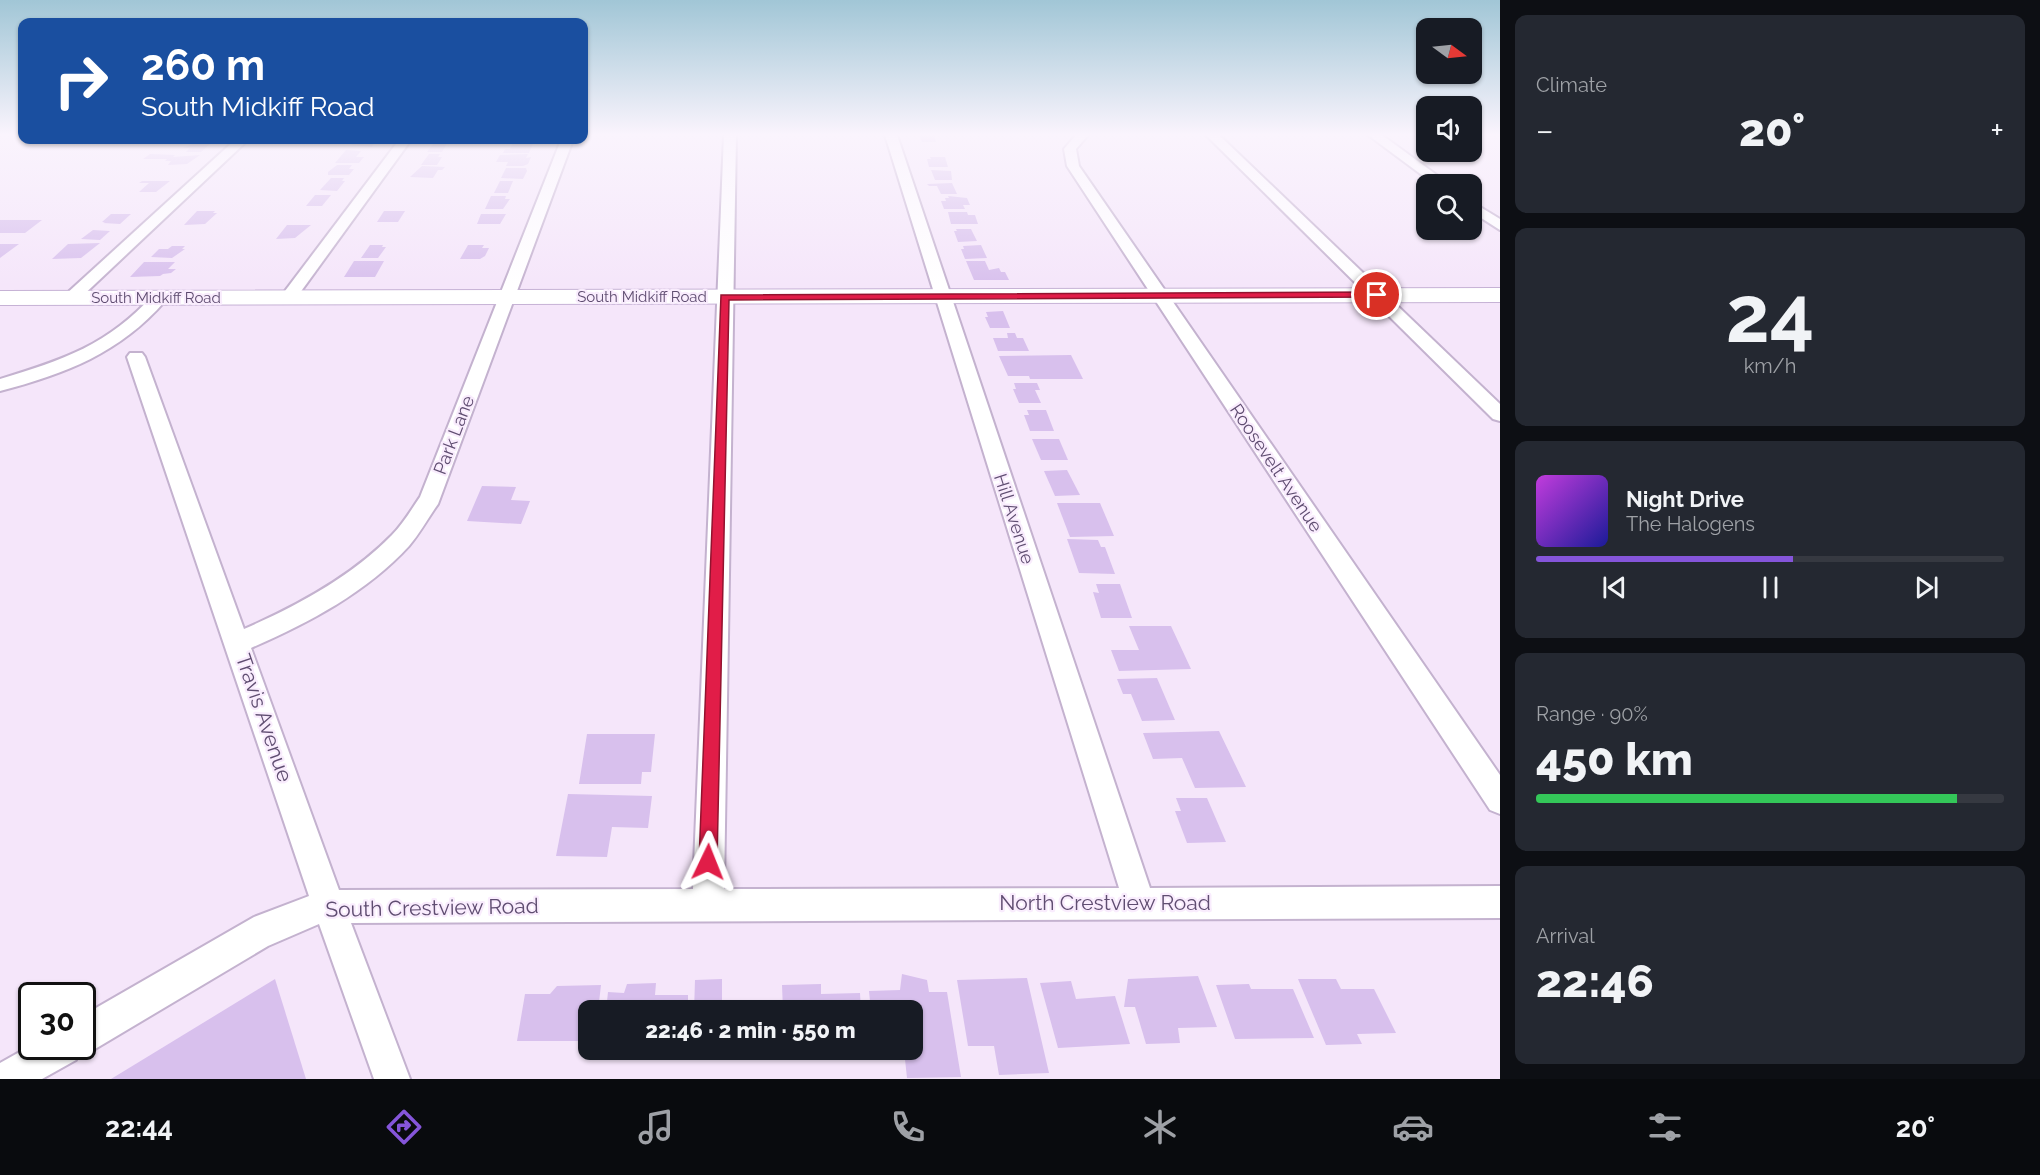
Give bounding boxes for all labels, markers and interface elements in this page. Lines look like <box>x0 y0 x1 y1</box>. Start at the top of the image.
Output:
north arrow <box>1416 18 1482 84</box>
map controls <box>1416 18 1482 240</box>
text: 260 m <box>141 41 265 90</box>
icon: right <box>42 42 120 120</box>
text: Climate <box>1536 73 1607 97</box>
text: South Midkiff Road <box>141 91 375 122</box>
button: sound <box>1416 96 1482 162</box>
text: 20° <box>1739 104 1805 157</box>
text: − <box>1536 111 1554 150</box>
text: + <box>1990 111 2004 150</box>
button: search <box>1416 174 1482 240</box>
pin <box>1351 269 1402 320</box>
text: 24 <box>1726 269 1814 360</box>
icon: arrive <box>1360 278 1393 311</box>
street label: South Midkiff Road <box>577 288 707 306</box>
street label: South Midkiff Road <box>91 289 221 307</box>
text: km/h <box>1744 354 1796 378</box>
street label: Park Lane <box>429 392 478 477</box>
street label: Roosevelt Avenue <box>1226 400 1327 536</box>
street label: Hill Avenue <box>990 471 1039 567</box>
text: Night Drive <box>1626 486 1744 512</box>
text: The Halogens <box>1626 512 1755 536</box>
icon: previous <box>1598 571 1631 604</box>
icon: pause <box>1754 571 1787 604</box>
icon: next <box>1910 571 1943 604</box>
street label: Travis Avenue <box>231 651 298 785</box>
text: Range · 90% <box>1536 702 1648 726</box>
text: 450 km <box>1536 733 1693 786</box>
position arrow <box>676 830 740 894</box>
street label: North Crestview Road <box>999 890 1211 915</box>
street label: South Crestview Road <box>325 893 539 922</box>
text: Arrival <box>1536 924 1595 948</box>
text: 22:46 <box>1536 955 1654 1008</box>
speed limit sign: 30 <box>18 982 96 1060</box>
text: 22:46 · 2 min · 550 m <box>645 1017 856 1043</box>
icon: directions <box>383 1106 425 1148</box>
icon: music <box>635 1106 677 1148</box>
icon: phone <box>887 1106 929 1148</box>
icon: climate <box>1139 1106 1181 1148</box>
icon: car <box>1392 1106 1434 1148</box>
icon: filters <box>1644 1106 1686 1148</box>
text: 22:44 <box>105 1112 173 1143</box>
text: 20° <box>1896 1112 1935 1143</box>

